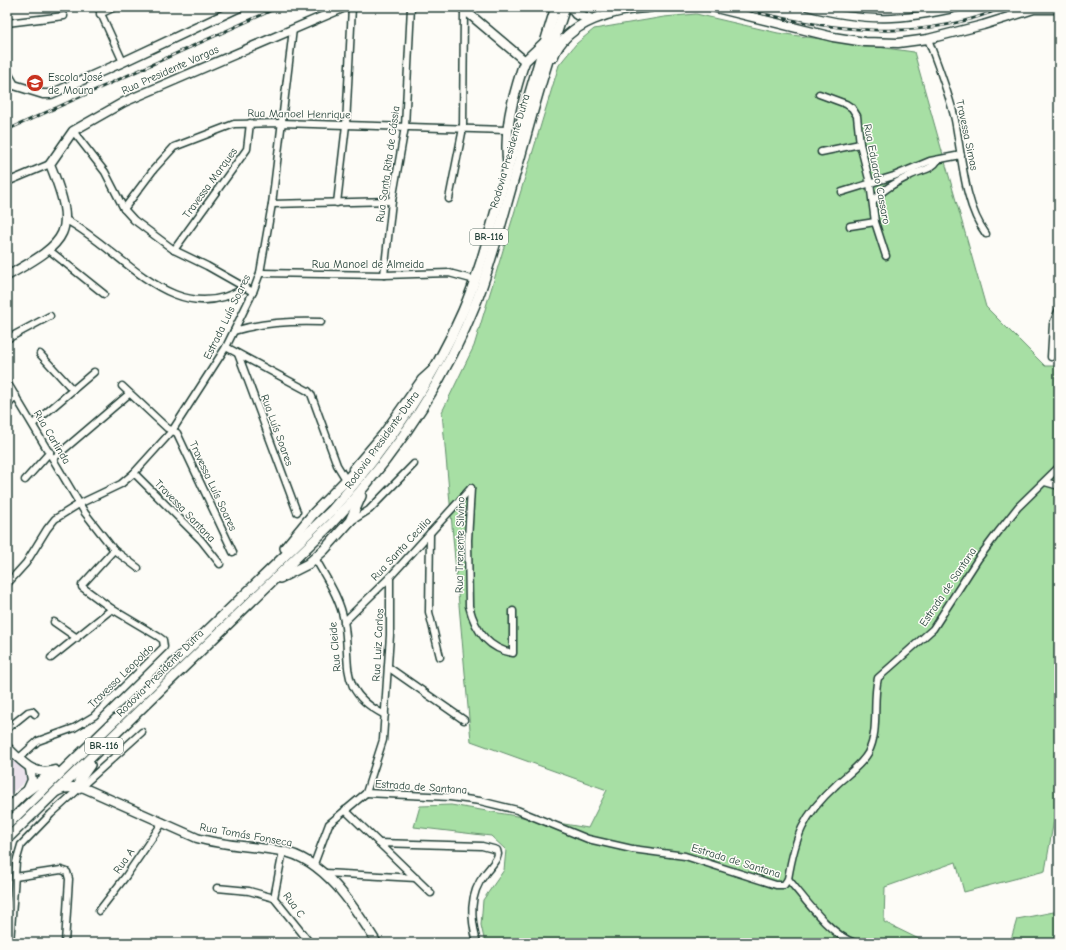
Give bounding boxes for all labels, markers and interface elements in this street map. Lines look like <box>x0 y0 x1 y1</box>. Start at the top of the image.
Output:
street label: Rua Presidente Vargas <box>119 43 221 97</box>
place label: Escola José de Moura <box>48 71 103 97</box>
school or university icon: Escola José de Moura <box>25 73 45 93</box>
street label: Rodovia Presidente Dutra <box>487 92 533 210</box>
street label: Travessa Simas <box>953 99 981 172</box>
street label: Rua Santa Rita de Cássia <box>373 105 403 223</box>
street label: Rua Manoel Henrique <box>247 107 351 121</box>
street label: Rua Eduardo Cassaro <box>861 123 893 225</box>
street label: Travessa Marques <box>180 145 240 221</box>
road number: BR-116 <box>470 229 508 245</box>
street label: Rua Manoel de Almeida <box>312 258 424 271</box>
street label: Estrada Luís Soares <box>201 272 253 362</box>
street label: Rodovia Presidente Dutra <box>342 388 422 492</box>
street label: Rua Luís Soares <box>258 392 296 468</box>
street label: Rua Carlinda <box>31 408 73 466</box>
street label: Travessa Luís Soares <box>187 439 240 533</box>
street label: Travessa Santana <box>152 477 218 545</box>
street label: Rua Trenente Silvino <box>453 496 467 593</box>
street label: Rua Santa Cecilia <box>368 515 434 583</box>
street label: Estrada de Santana <box>917 545 979 629</box>
street label: Rua Luiz Carlos <box>370 608 386 682</box>
street label: Rua Cleide <box>326 621 344 672</box>
street label: Rodovia Presidente Dutra <box>114 627 206 719</box>
street label: Travessa Leopoldo <box>85 641 157 711</box>
road number: BR-116 <box>85 738 123 754</box>
street label: Estrada de Santana <box>374 777 468 797</box>
street label: Rua Tomás Fonseca <box>199 820 293 850</box>
street label: Estrada de Santana <box>690 841 782 881</box>
street label: Rua A <box>111 845 138 876</box>
street label: Rua C <box>280 890 308 920</box>

